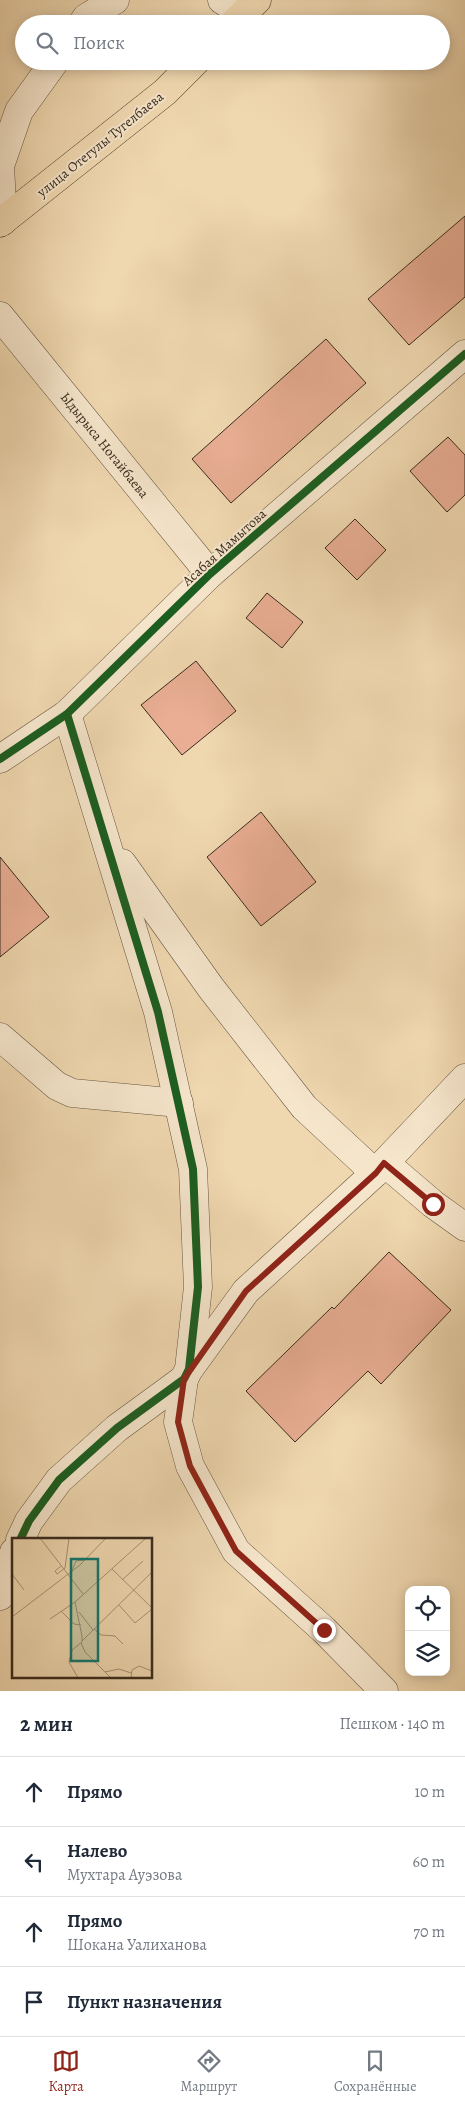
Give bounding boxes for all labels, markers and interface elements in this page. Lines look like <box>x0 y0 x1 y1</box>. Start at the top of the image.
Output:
search box <box>15 15 450 70</box>
icon: search <box>33 29 61 57</box>
text: Поиск <box>73 30 125 56</box>
street label: улица Отегулы Тугелбаева <box>32 87 168 202</box>
street label: Ыдырыса Ногайбаева <box>56 388 154 503</box>
street label: Асабая Мамытова <box>177 504 271 591</box>
route start <box>422 1193 445 1216</box>
inset map <box>12 1538 152 1678</box>
map controls <box>405 1586 450 1676</box>
button: locate <box>405 1586 450 1631</box>
route end <box>313 1619 336 1642</box>
button: layers <box>405 1631 450 1676</box>
text: 2 мин <box>20 1710 73 1738</box>
text: Пешком · 140 m <box>340 1713 445 1735</box>
icon: ahead <box>20 1778 48 1806</box>
text: Прямо <box>67 1779 122 1805</box>
text: 10 m <box>415 1781 445 1803</box>
text: Налево <box>67 1838 127 1864</box>
icon: left <box>20 1848 48 1876</box>
text: 60 m <box>413 1851 445 1873</box>
text: Мухтара Ауэзова <box>67 1864 182 1886</box>
text: Прямо <box>67 1908 122 1934</box>
icon: ahead <box>20 1918 48 1946</box>
text: 70 m <box>413 1921 445 1943</box>
text: Шокана Уалиханова <box>67 1934 207 1956</box>
icon: arrive <box>20 1988 48 2016</box>
text: Пункт назначения <box>67 1989 222 2015</box>
tab: Карта <box>48 2047 84 2096</box>
tab: Маршрут <box>181 2047 237 2096</box>
tab: Сохранённые <box>334 2047 417 2096</box>

